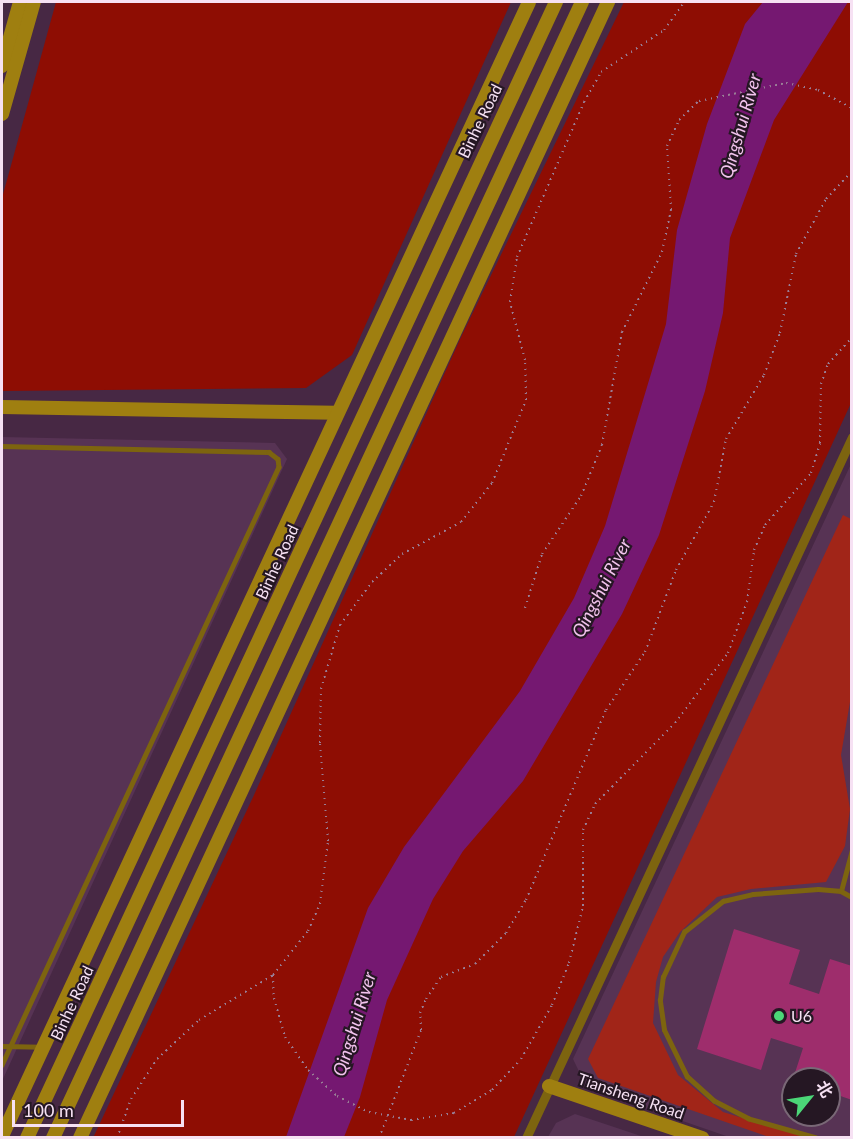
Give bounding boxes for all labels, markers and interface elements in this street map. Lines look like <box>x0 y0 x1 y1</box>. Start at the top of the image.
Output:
water label: Qingshui River <box>715 71 765 181</box>
street label: Binhe Road <box>454 81 506 161</box>
street label: Binhe Road <box>251 522 303 602</box>
water label: Qingshui River <box>567 535 635 641</box>
street label: Binhe Road <box>46 963 98 1043</box>
water label: Qingshui River <box>328 969 380 1079</box>
place label: U6 <box>791 1006 812 1026</box>
marker: U6 <box>772 1009 786 1023</box>
north arrow <box>781 1067 841 1127</box>
street label: Tiansheng Road <box>575 1069 687 1123</box>
text: 北 <box>813 1077 838 1100</box>
scale bar <box>15 1088 188 1126</box>
text: 100 m <box>23 1099 74 1121</box>

